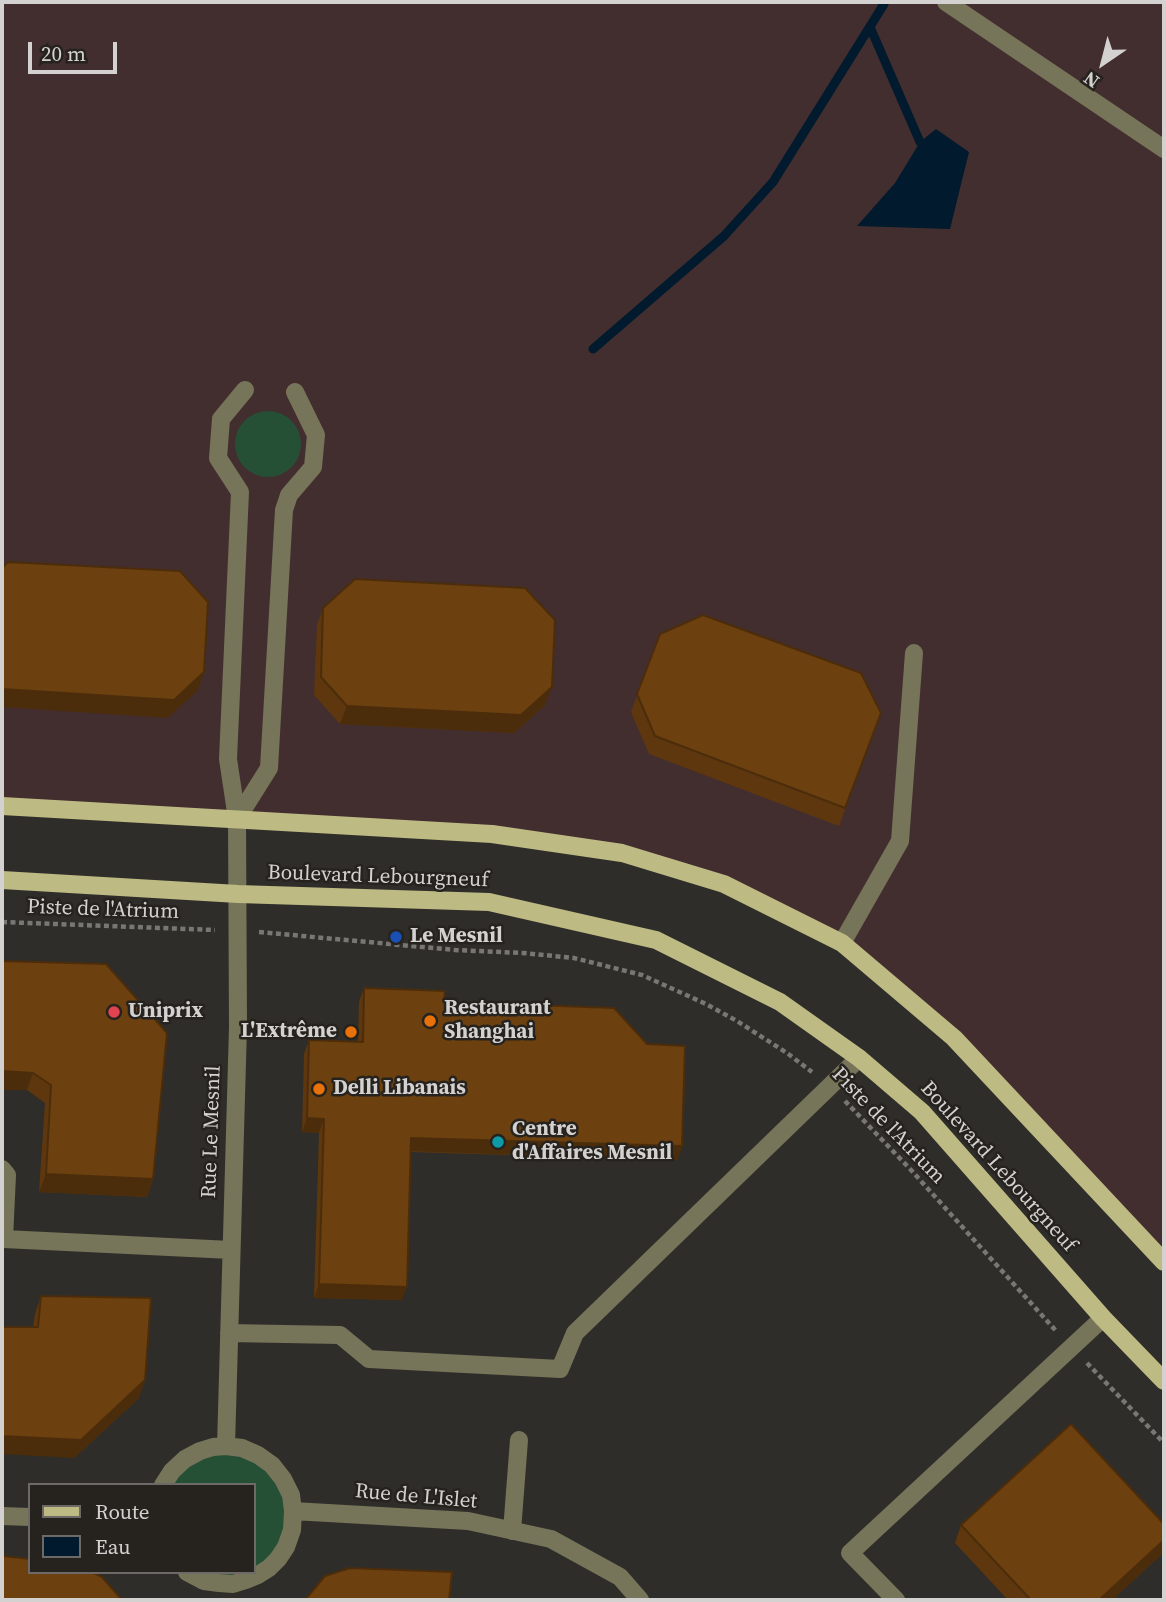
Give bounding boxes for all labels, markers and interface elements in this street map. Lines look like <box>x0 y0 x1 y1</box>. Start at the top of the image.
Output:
scale bar <box>32 28 121 72</box>
north arrow <box>1068 28 1138 98</box>
text: 20 m <box>41 39 86 68</box>
text: N <box>1078 66 1104 95</box>
street label: Boulevard Lebourgneuf <box>267 861 489 893</box>
street label: Piste de l'Atrium <box>26 895 180 925</box>
place label: Le Mesnil <box>410 924 503 950</box>
marker: Le Mesnil <box>388 929 404 945</box>
place label: Restaurant Shanghai <box>444 996 550 1046</box>
place label: Uniprix <box>128 999 203 1025</box>
marker: Uniprix <box>106 1004 122 1020</box>
marker: Restaurant Shanghai <box>422 1013 438 1029</box>
place label: L'Extrême <box>241 1019 337 1045</box>
marker: L'Extrême <box>343 1024 359 1040</box>
street label: Piste de l'Atrium <box>826 1062 950 1190</box>
street label: Rue Le Mesnil <box>197 1065 227 1199</box>
place label: Delli Libanais <box>333 1076 466 1102</box>
street label: Boulevard Lebourgneuf <box>915 1076 1081 1258</box>
marker: Delli Libanais <box>311 1081 327 1097</box>
place label: Centre d'Affaires Mesnil <box>512 1117 672 1167</box>
marker: Centre d'Affaires Mesnil <box>490 1134 506 1150</box>
street label: Rue de L'Islet <box>354 1479 478 1515</box>
legend <box>28 1483 256 1574</box>
text: Route <box>95 1497 150 1526</box>
text: Eau <box>95 1532 131 1561</box>

